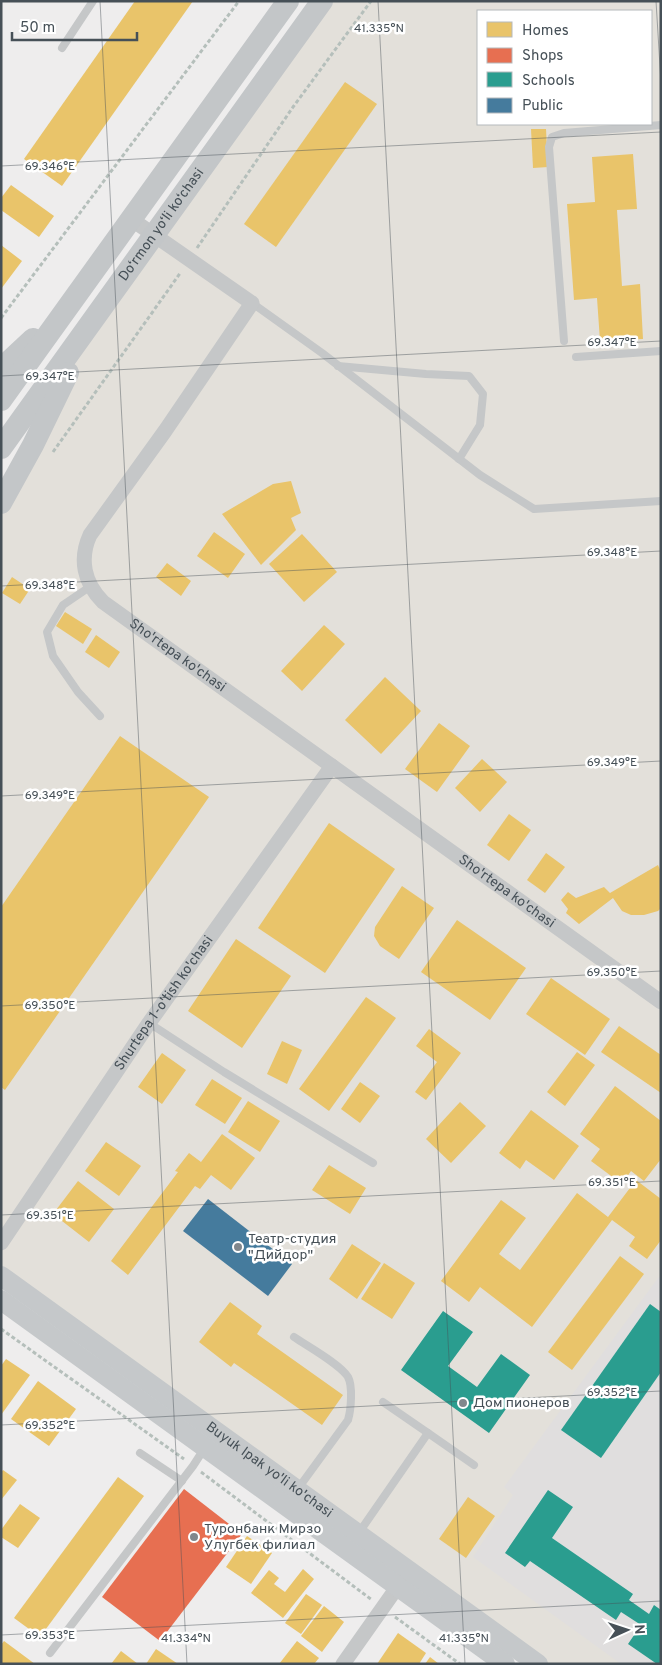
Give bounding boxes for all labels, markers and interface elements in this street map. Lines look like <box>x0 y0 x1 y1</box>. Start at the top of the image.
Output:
scale bar <box>12 10 138 42</box>
legend <box>477 10 652 125</box>
text: 50 m <box>20 19 55 38</box>
text: 41.335°N <box>354 21 404 37</box>
text: Homes <box>522 22 569 41</box>
text: Shops <box>522 47 563 66</box>
text: Schools <box>522 72 575 91</box>
text: Public <box>522 97 563 116</box>
text: 69.346°E <box>25 159 75 175</box>
street label: Do‘rmon yo‘li ko‘chasi <box>115 165 208 284</box>
text: 69.347°E <box>587 335 637 351</box>
text: 69.347°E <box>25 369 75 385</box>
text: 69.348°E <box>587 545 637 561</box>
text: 69.348°E <box>25 578 75 594</box>
street label: Sho'rtepa ko'chasi <box>126 615 229 696</box>
text: 69.349°E <box>587 755 637 771</box>
text: 69.349°E <box>25 788 75 804</box>
street label: Sho'rtepa ko'chasi <box>455 851 558 932</box>
street label: Shurtepa 1-o'tish ko'chasi <box>111 932 217 1074</box>
text: 69.350°E <box>586 965 638 981</box>
text: 69.350°E <box>24 998 76 1014</box>
text: 69.351°E <box>588 1175 636 1191</box>
text: 69.351°E <box>26 1208 74 1224</box>
place label: Театр-студия "Дийдор" <box>248 1231 336 1264</box>
marker: Театр-студия "Дийдор" <box>232 1241 244 1253</box>
text: 69.352°E <box>587 1385 637 1401</box>
place label: Дом пионеров <box>473 1395 570 1412</box>
marker: Дом пионеров <box>457 1397 469 1409</box>
text: 69.352°E <box>25 1418 75 1434</box>
street label: Buyuk Ipak yo'li ko'chasi <box>203 1418 336 1521</box>
place label: Туронбанк Мирзо Улугбек филиал <box>204 1521 322 1554</box>
marker: Туронбанк Мирзо Улугбек филиал <box>188 1531 200 1543</box>
north arrow <box>602 1605 652 1655</box>
text: N <box>630 1624 647 1635</box>
text: 69.353°E <box>25 1628 75 1644</box>
text: 41.334°N <box>161 1631 211 1647</box>
text: 41.335°N <box>439 1631 489 1647</box>

